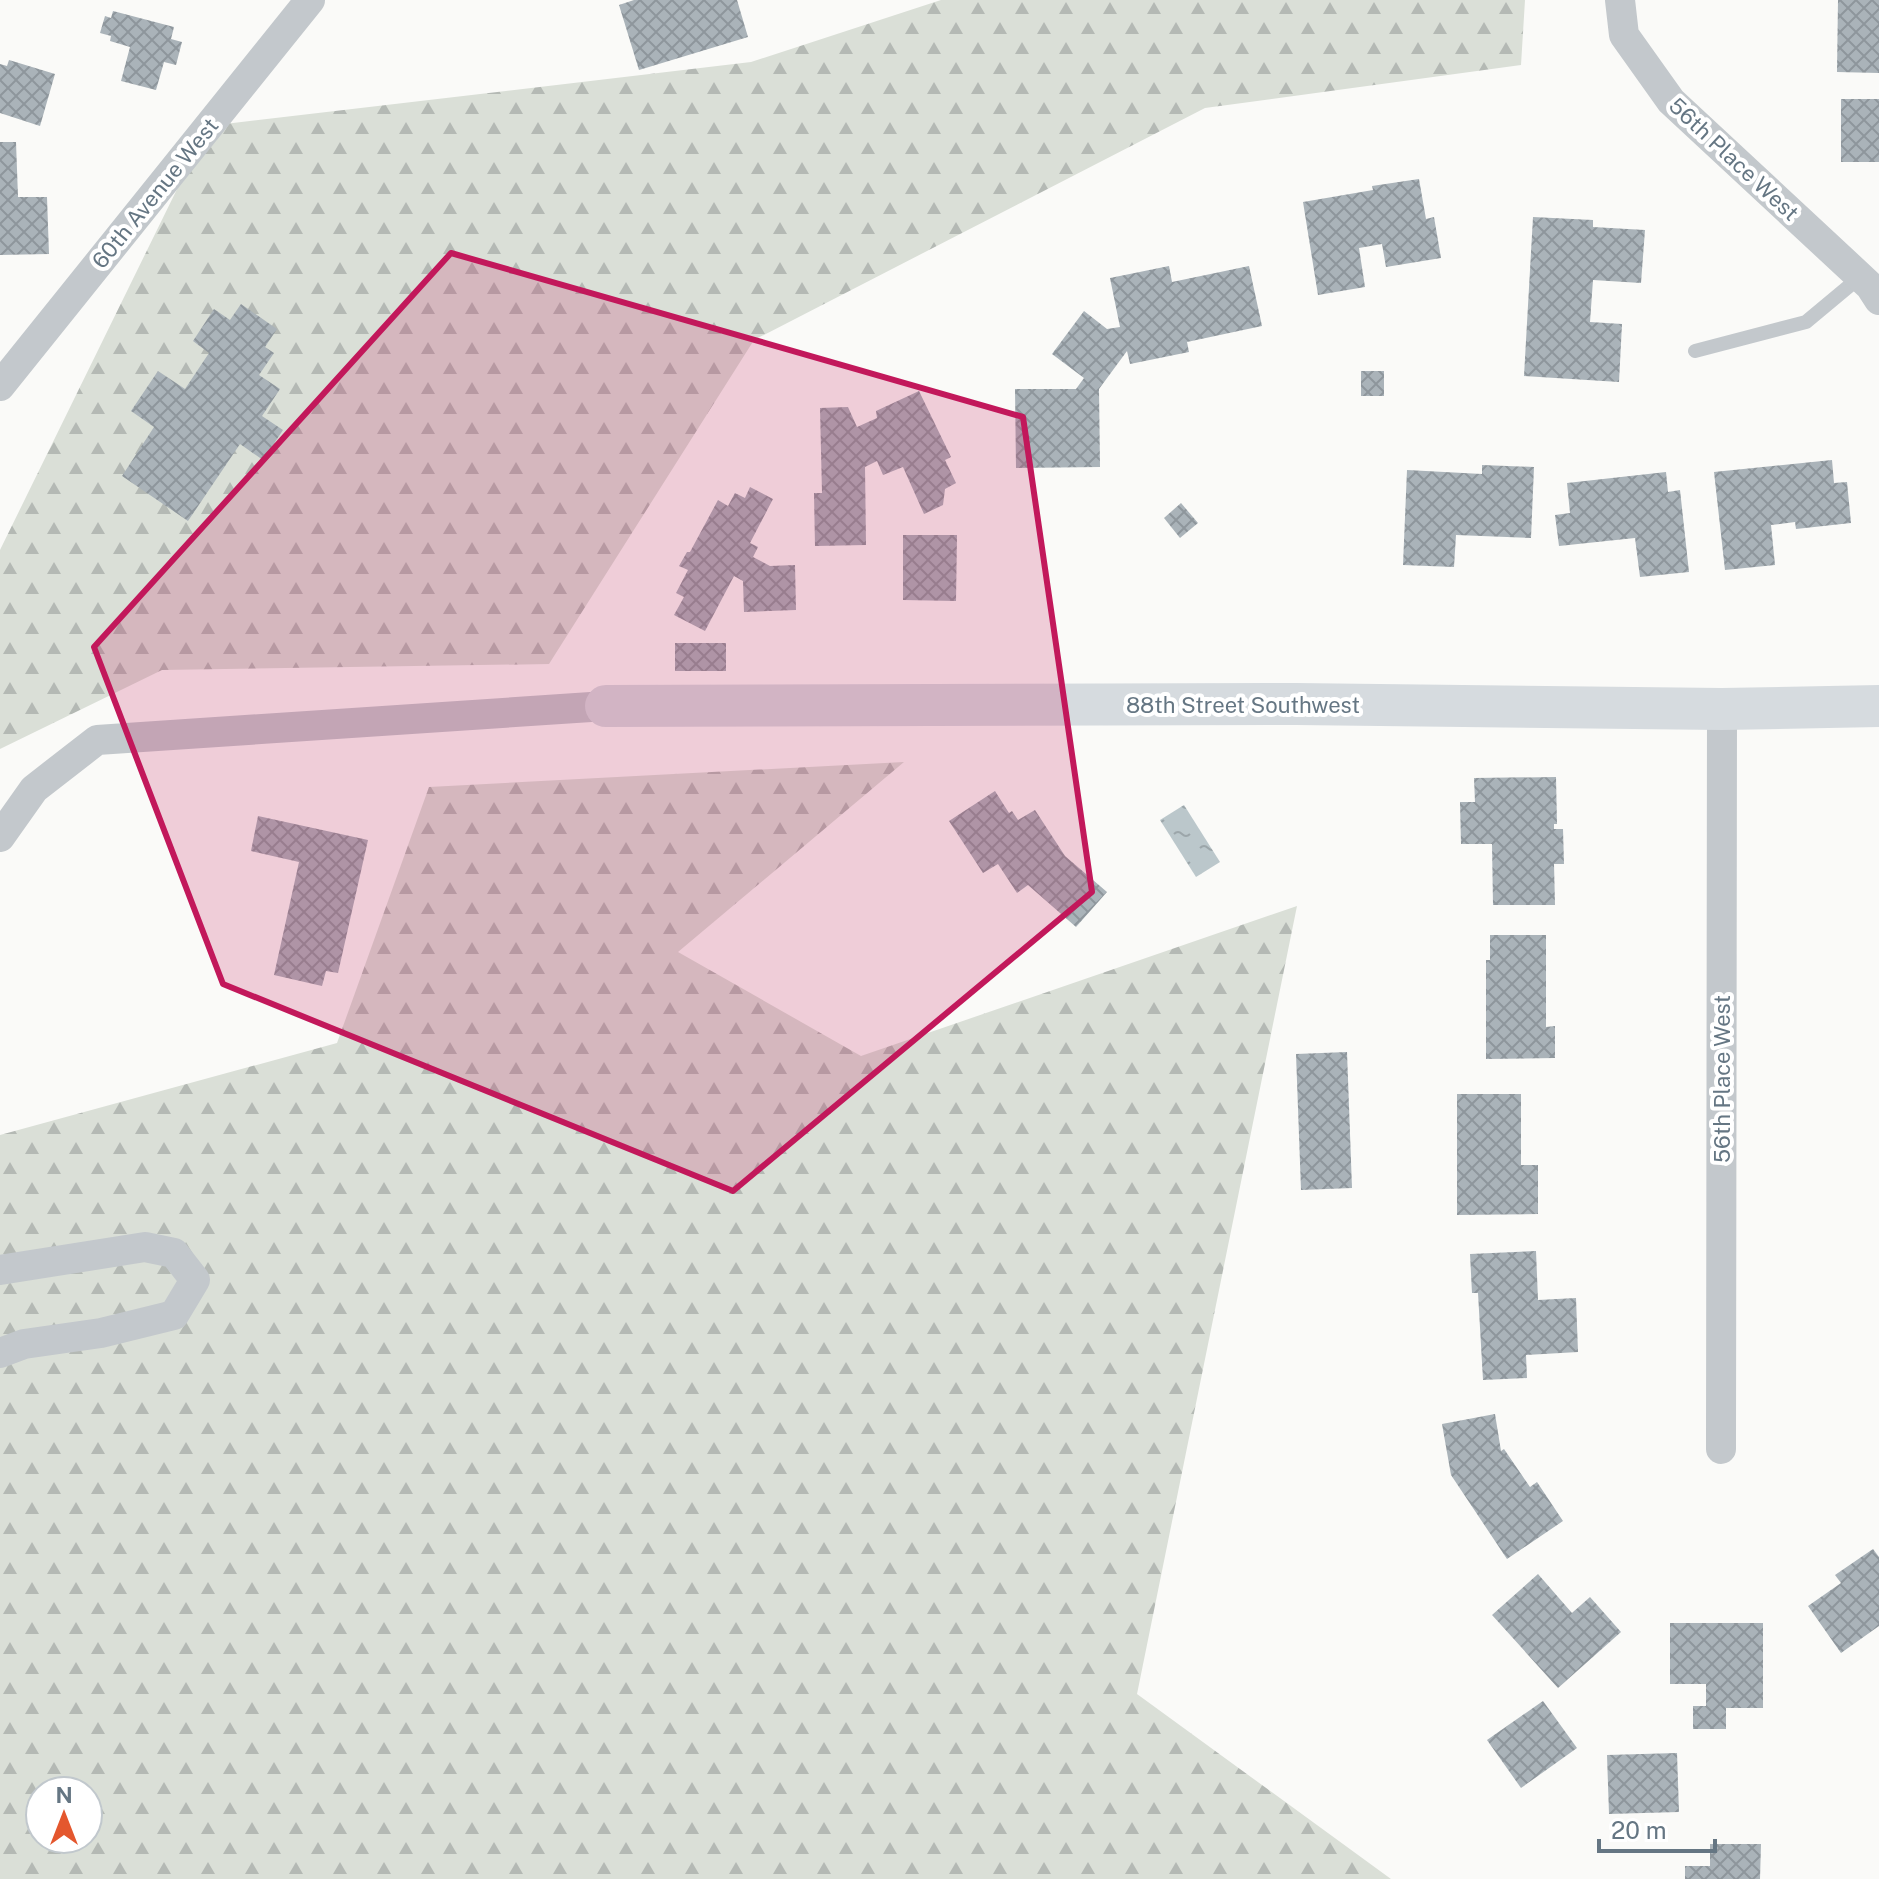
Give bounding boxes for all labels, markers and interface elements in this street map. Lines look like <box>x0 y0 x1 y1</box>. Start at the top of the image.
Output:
street label: 56th Place West <box>1664 92 1804 226</box>
street label: 60th Avenue West <box>86 113 224 273</box>
street label: 88th Street Southwest <box>1126 692 1360 718</box>
street label: 56th Place West <box>1709 995 1735 1163</box>
north arrow <box>24 1775 104 1855</box>
text: N <box>55 1782 73 1808</box>
scale bar <box>1599 1803 1715 1853</box>
text: 20 m <box>1611 1816 1667 1844</box>

